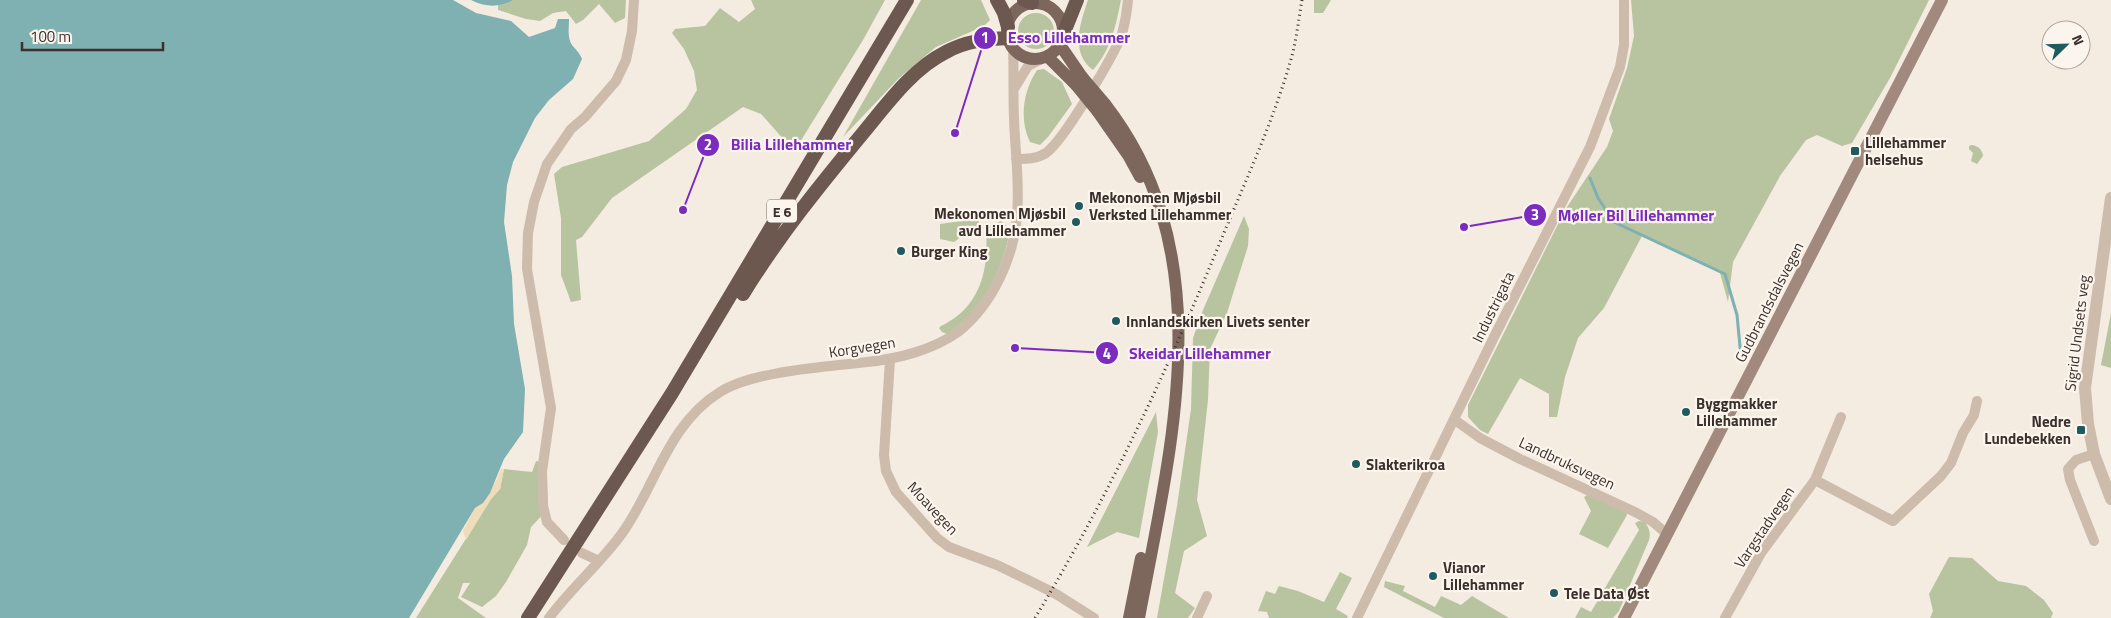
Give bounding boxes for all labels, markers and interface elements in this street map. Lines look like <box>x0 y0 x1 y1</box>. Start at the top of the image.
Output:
scale bar <box>22 20 164 52</box>
north arrow <box>2041 20 2091 70</box>
callout: Esso Lillehammer <box>973 22 1140 53</box>
text: 100 m <box>30 25 71 48</box>
text: Esso Lillehammer <box>1008 25 1130 49</box>
text: 1 <box>981 26 989 49</box>
text: N <box>2067 31 2090 48</box>
callout: Bilia Lillehammer <box>696 129 861 160</box>
place label: Lillehammer helsehus <box>1865 131 1946 171</box>
text: Bilia Lillehammer <box>731 132 851 156</box>
text: 2 <box>704 133 712 156</box>
marker: Lillehammer helsehus <box>1849 145 1861 157</box>
place label: Mekonomen Mjøsbil Verksted Lillehammer <box>1089 186 1232 226</box>
road number: E 6 <box>767 200 797 222</box>
marker: Mekonomen Mjøsbil Verksted Lillehammer <box>1073 200 1085 212</box>
callout: Møller Bil Lillehammer <box>1523 200 1725 231</box>
place label: Mekonomen Mjøsbil avd Lillehammer <box>934 202 1066 242</box>
text: 3 <box>1531 203 1539 226</box>
text: Møller Bil Lillehammer <box>1558 203 1714 227</box>
marker: Mekonomen Mjøsbil avd Lillehammer <box>1070 216 1082 228</box>
street label: Gudbrandsdalsvegen <box>1729 238 1809 366</box>
place label: Burger King <box>911 240 988 263</box>
marker: Burger King <box>895 245 907 257</box>
street label: Industrigata <box>1466 267 1520 346</box>
street label: Sigrid Undsets veg <box>2058 273 2096 392</box>
place label: Innlandskirken Livets senter <box>1126 310 1310 333</box>
marker: Innlandskirken Livets senter <box>1110 315 1122 327</box>
street label: Korgvegen <box>827 330 897 364</box>
callout: Skeidar Lillehammer <box>1094 338 1281 369</box>
text: Skeidar Lillehammer <box>1129 341 1271 365</box>
text: 4 <box>1103 342 1111 365</box>
place label: Byggmakker Lillehammer <box>1696 392 1778 432</box>
marker: Byggmakker Lillehammer <box>1680 406 1692 418</box>
place label: Nedre Lundebekken <box>1984 410 2071 450</box>
marker: Nedre Lundebekken <box>2075 424 2087 436</box>
street label: Landbruksvegen <box>1515 431 1619 495</box>
place label: Slakterikroa <box>1366 453 1445 476</box>
marker: Slakterikroa <box>1350 458 1362 470</box>
street label: Moavegen <box>902 476 964 540</box>
street label: Vargstadvegen <box>1728 481 1800 573</box>
place label: Vianor Lillehammer <box>1443 556 1524 596</box>
marker: Vianor Lillehammer <box>1427 570 1439 582</box>
place label: Tele Data Øst <box>1564 582 1650 605</box>
marker: Tele Data Øst <box>1548 587 1560 599</box>

